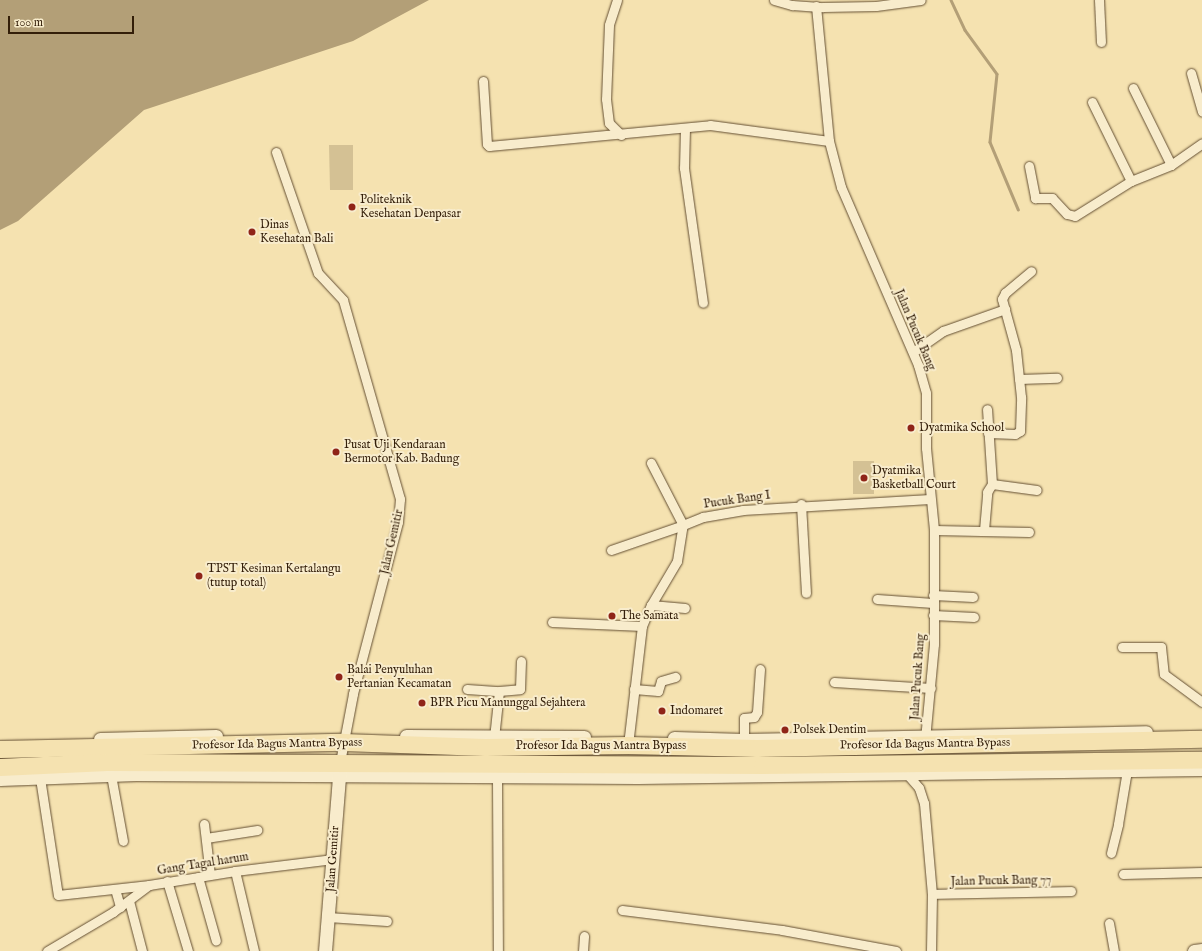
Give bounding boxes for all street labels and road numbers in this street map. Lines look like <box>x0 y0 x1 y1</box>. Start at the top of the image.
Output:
street label: Jalan Pucuk Bang <box>891 287 939 373</box>
street label: Pucuk Bang I <box>703 488 771 512</box>
street label: Jalan Gemitir <box>378 508 406 576</box>
street label: Jalan Pucuk Bang <box>908 633 928 721</box>
street label: Profesor Ida Bagus Mantra Bypass <box>192 735 362 753</box>
street label: Profesor Ida Bagus Mantra Bypass <box>840 735 1010 753</box>
street label: Profesor Ida Bagus Mantra Bypass <box>516 739 686 753</box>
street label: Jalan Gemitir <box>323 825 343 893</box>
street label: Gang Tagal harum <box>156 850 250 878</box>
street label: Jalan Pucuk Bang 77 <box>951 873 1051 889</box>

